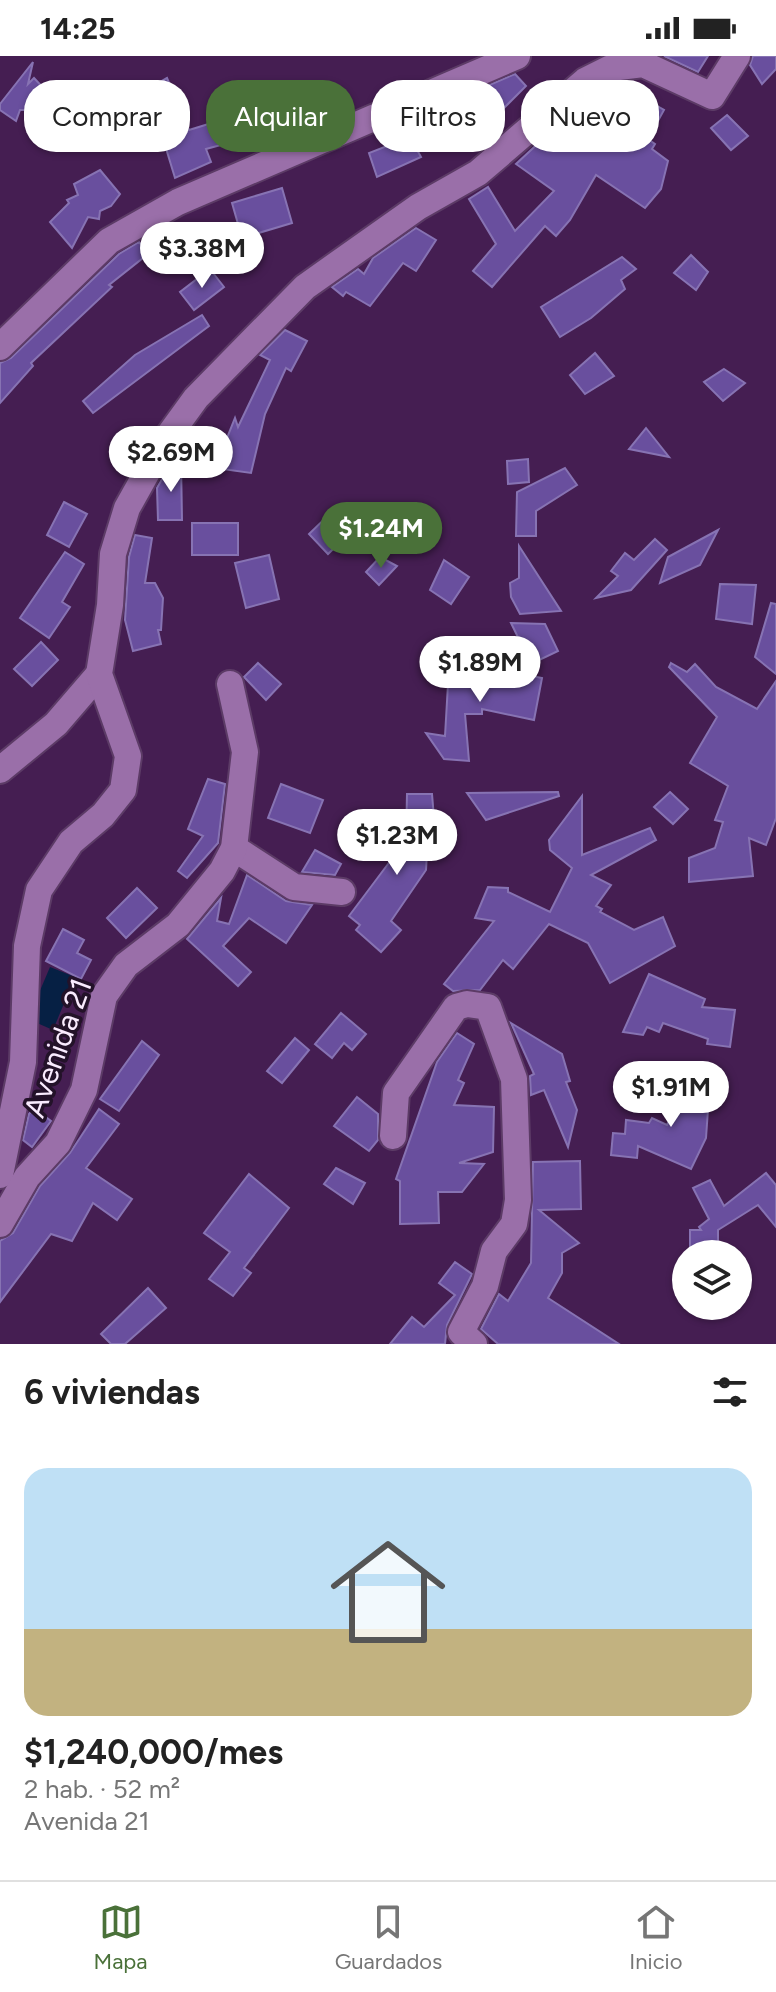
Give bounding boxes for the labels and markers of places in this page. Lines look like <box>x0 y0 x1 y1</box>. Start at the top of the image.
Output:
pin: $3.38M <box>137 222 267 290</box>
pin: $2.69M <box>106 426 236 494</box>
pin: $1.24M <box>316 502 446 570</box>
pin: $1.89M <box>415 636 545 704</box>
pin: $1.23M <box>332 809 462 877</box>
pin: $1.91M <box>606 1061 736 1129</box>

